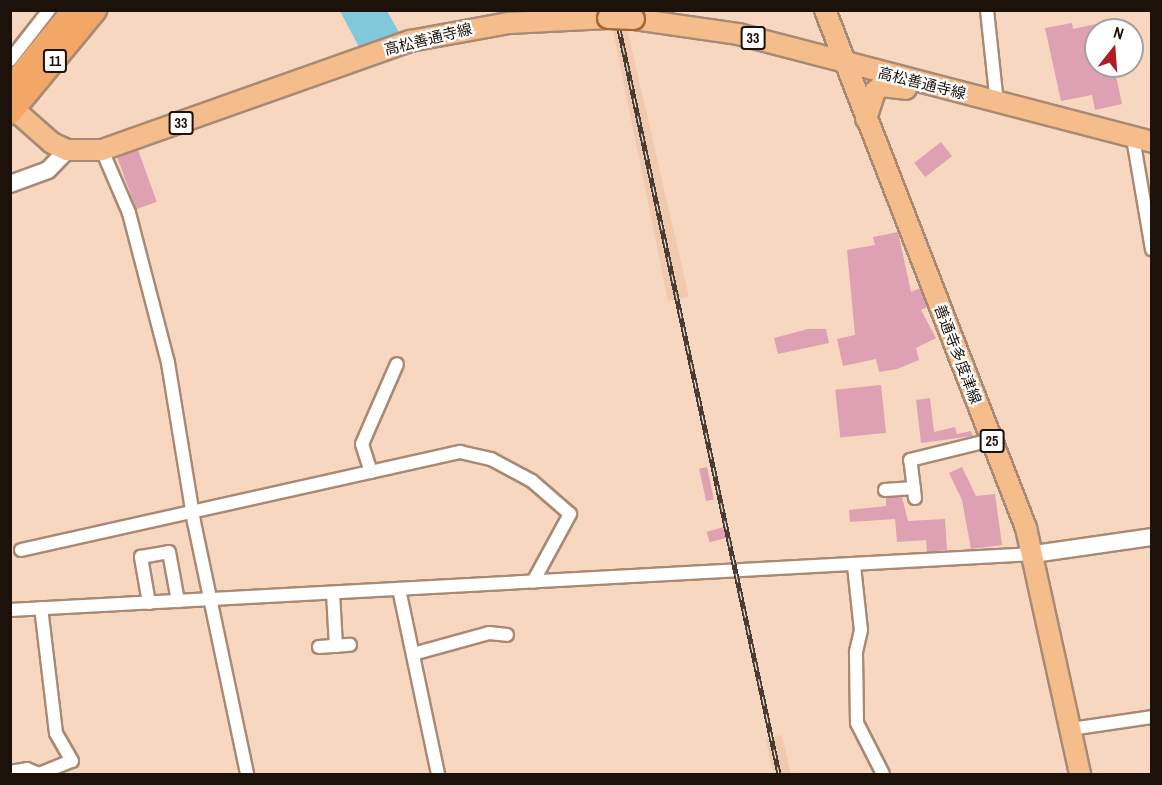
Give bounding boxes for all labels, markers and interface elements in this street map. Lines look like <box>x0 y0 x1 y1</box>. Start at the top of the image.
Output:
north arrow <box>1084 18 1144 78</box>
street label: 高松善通寺線 <box>382 19 474 59</box>
text: N <box>1111 21 1126 45</box>
road number: 33 <box>740 27 766 49</box>
road number: 11 <box>42 50 68 72</box>
street label: 高松善通寺線 <box>876 63 968 103</box>
road number: 33 <box>168 112 195 134</box>
street label: 善通寺多度津線 <box>931 302 985 406</box>
road number: 25 <box>978 430 1006 452</box>

